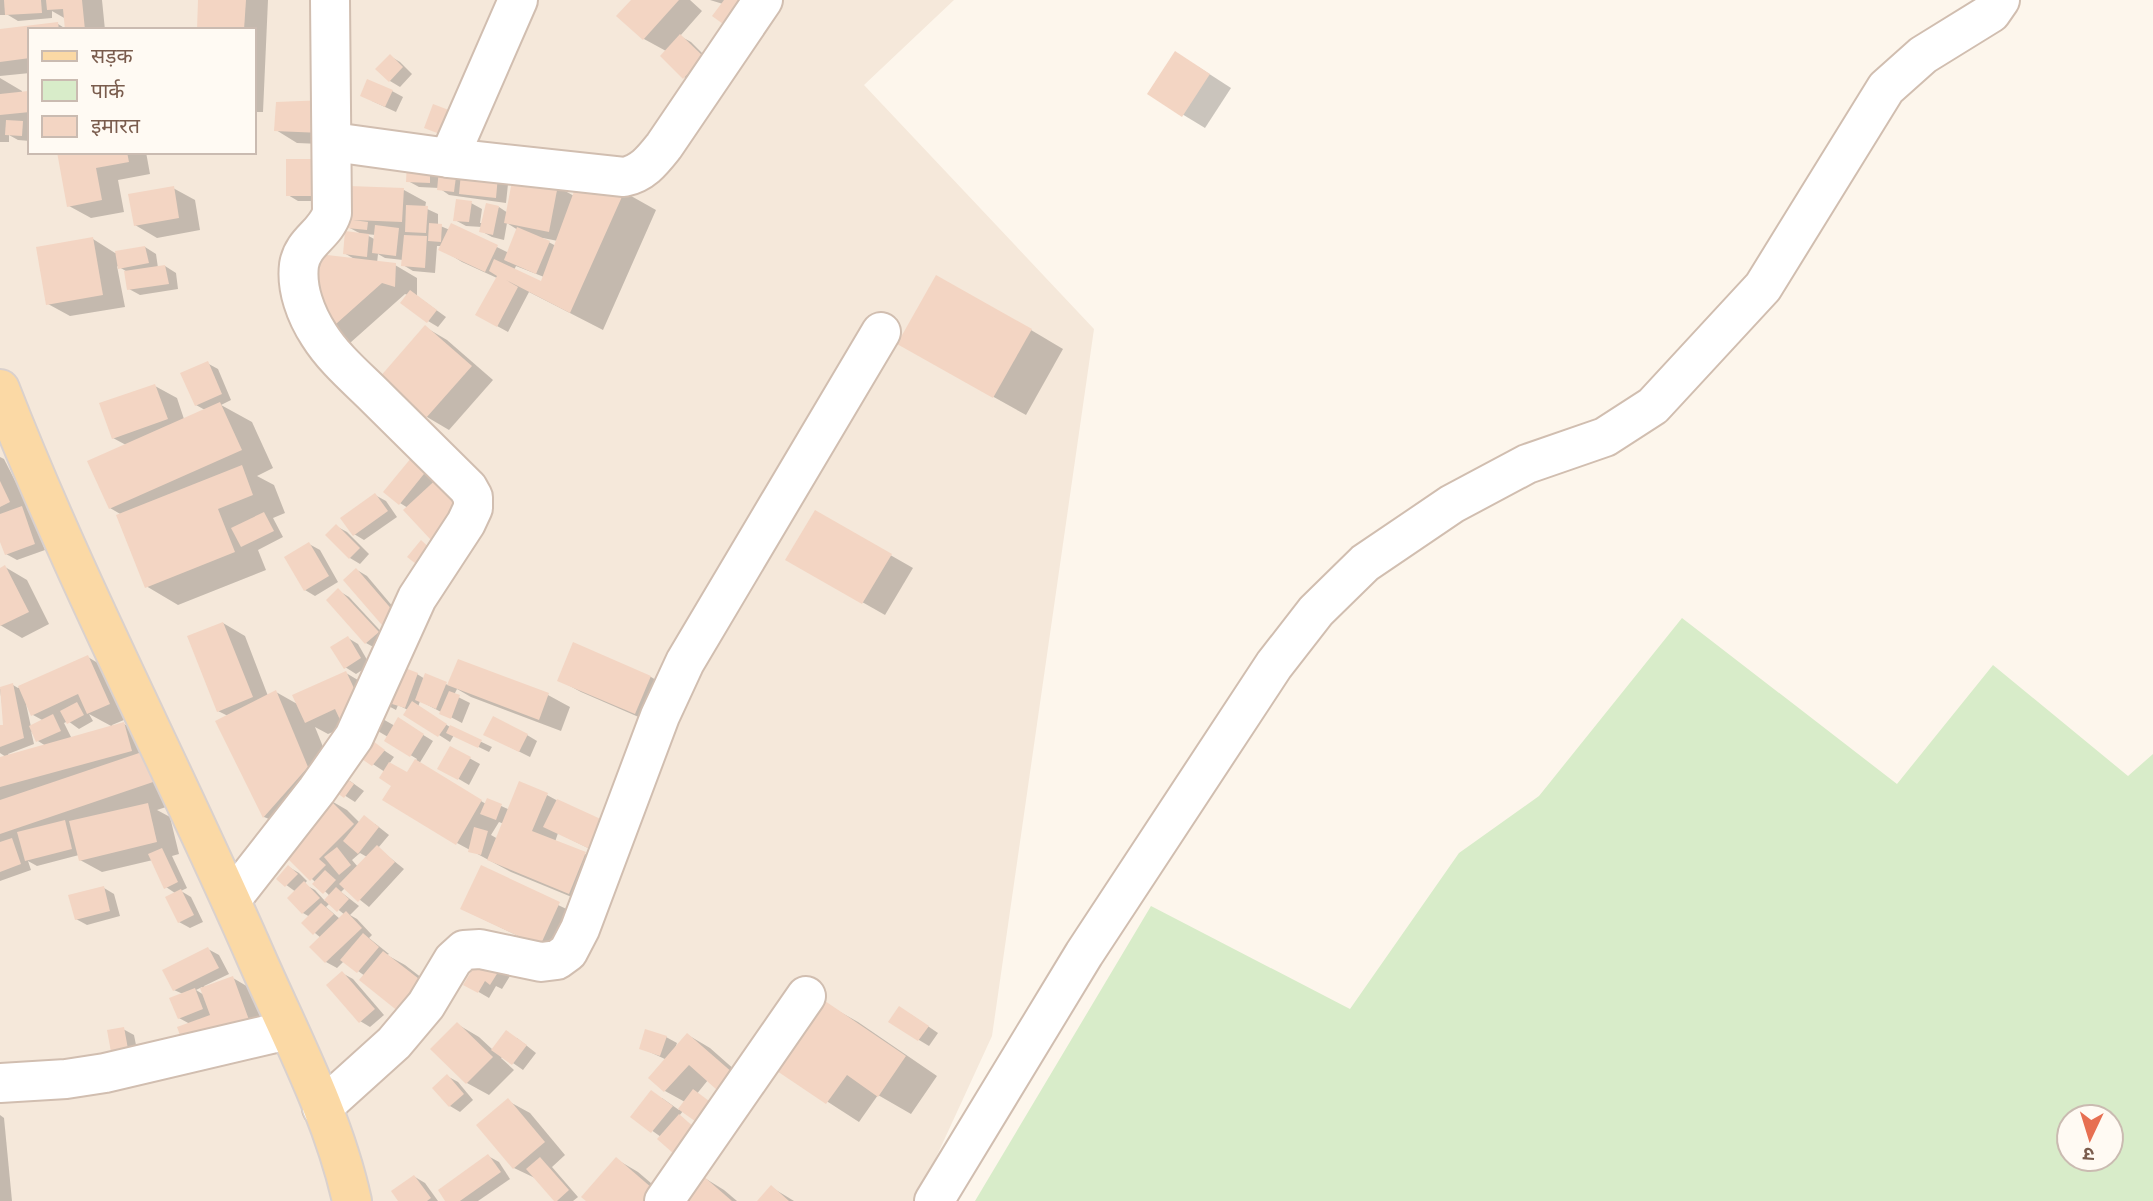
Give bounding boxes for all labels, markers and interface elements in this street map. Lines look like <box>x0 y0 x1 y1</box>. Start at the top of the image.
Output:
legend <box>28 28 256 154</box>
text: सड़क <box>91 42 133 69</box>
text: पार्क <box>91 77 125 104</box>
text: इमारत <box>91 112 141 139</box>
north arrow <box>2055 1103 2125 1173</box>
text: उ <box>2082 1142 2095 1167</box>

